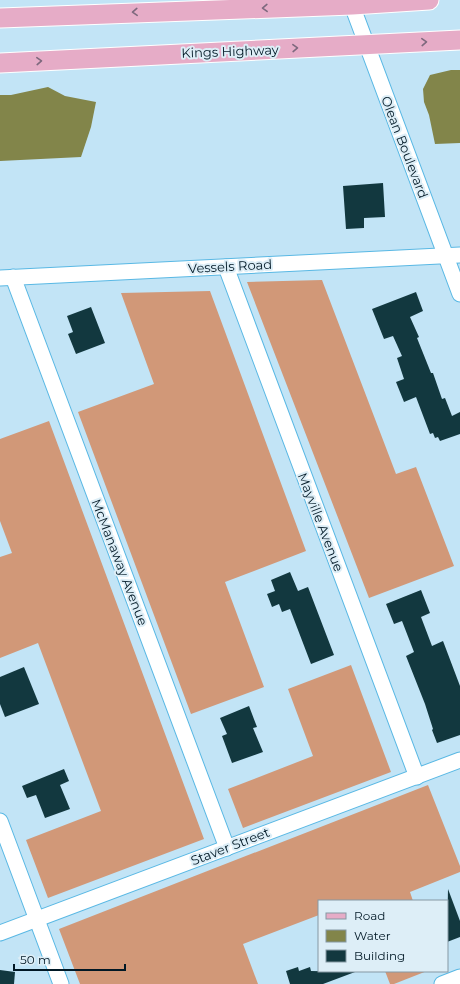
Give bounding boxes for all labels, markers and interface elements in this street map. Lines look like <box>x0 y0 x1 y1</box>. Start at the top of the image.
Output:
one-way arrow <box>262 3 268 12</box>
one-way arrow <box>132 8 138 16</box>
one-way arrow <box>421 37 427 46</box>
street label: Kings Highway <box>181 41 280 61</box>
one-way arrow <box>292 44 298 53</box>
one-way arrow <box>36 57 42 65</box>
street label: Olean Boulevard <box>378 94 432 200</box>
street label: Vessels Road <box>188 256 272 276</box>
street label: Mayville Avenue <box>295 470 347 574</box>
street label: McManaway Avenue <box>88 496 152 628</box>
street label: Staver Street <box>188 824 272 868</box>
legend <box>318 900 448 972</box>
text: Road <box>354 908 385 923</box>
text: Water <box>354 928 391 943</box>
scale bar <box>14 946 125 972</box>
text: Building <box>354 948 405 963</box>
text: 50 m <box>20 952 51 967</box>

